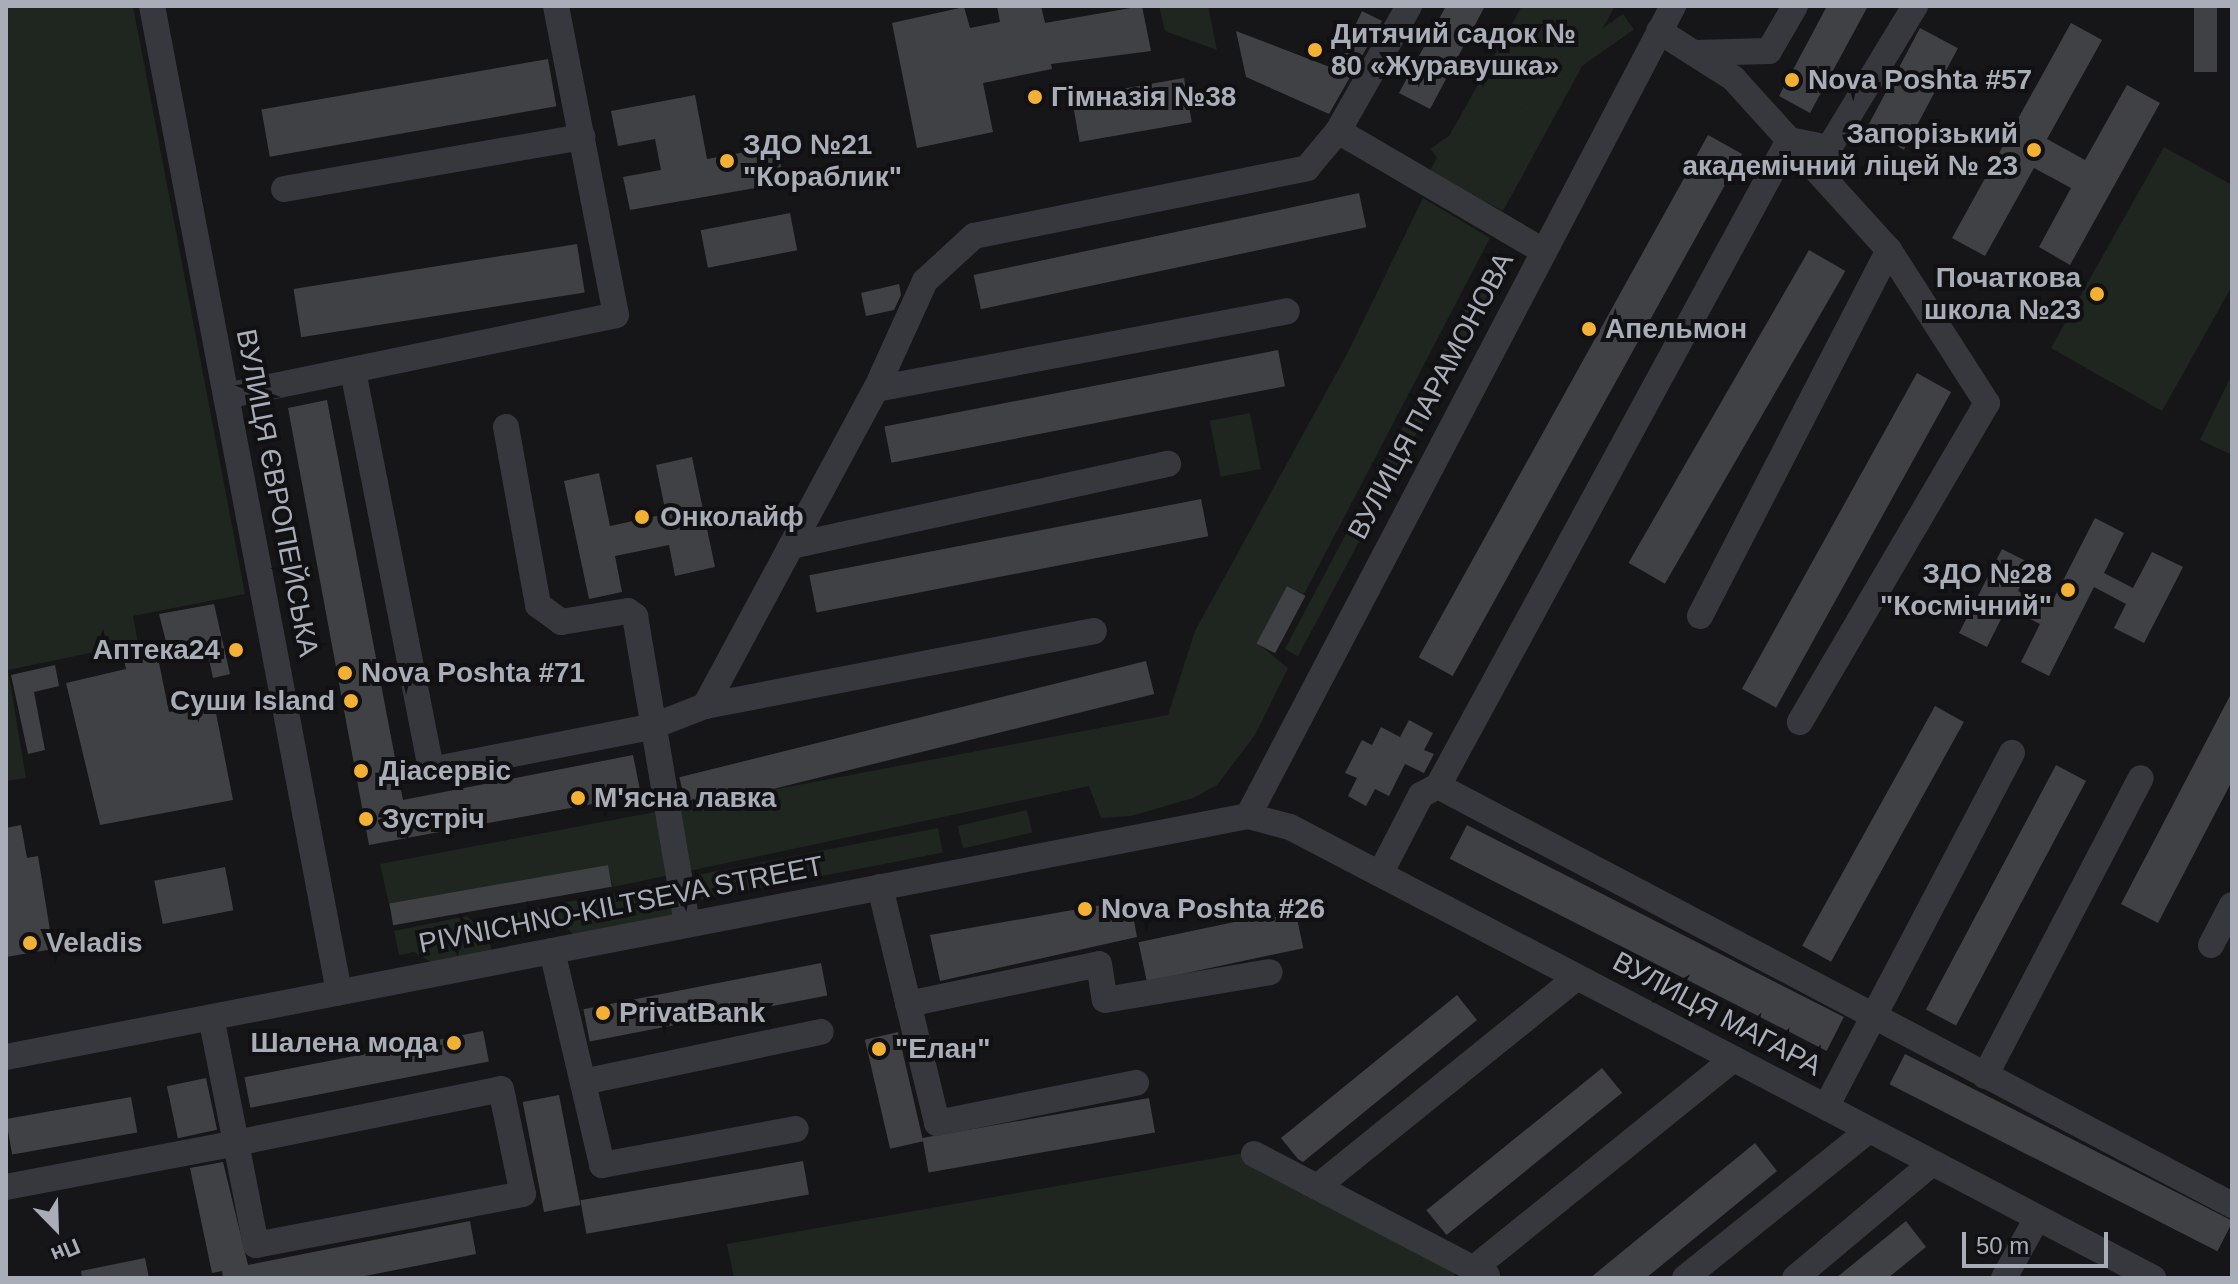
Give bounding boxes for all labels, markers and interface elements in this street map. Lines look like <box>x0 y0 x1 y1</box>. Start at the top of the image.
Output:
place label: Дитячий садок № 80 «Журавушка» <box>1331 17 1576 83</box>
marker: Дитячий садок № 80 «Журавушка» <box>1306 41 1324 59</box>
place label: Nova Poshta #57 <box>1808 63 2032 97</box>
marker: Nova Poshta #57 <box>1783 71 1801 89</box>
place label: Гімназія №38 <box>1051 80 1236 114</box>
marker: Гімназія №38 <box>1026 88 1044 106</box>
place label: Запорізький академічний ліцей № 23 <box>1683 117 2018 183</box>
place label: ЗДО №21 "Кораблик" <box>743 128 902 194</box>
marker: Запорізький академічний ліцей № 23 <box>2025 141 2043 159</box>
marker: ЗДО №21 "Кораблик" <box>718 152 736 170</box>
street label: ВУЛИЦЯ ПАРАМОНОВА <box>1341 247 1521 545</box>
place label: Початкова школа №23 <box>1924 261 2081 327</box>
marker: Початкова школа №23 <box>2088 285 2106 303</box>
place label: Апельмон <box>1605 312 1747 346</box>
marker: Апельмон <box>1580 320 1598 338</box>
street label: ВУЛИЦЯ ЄВРОПЕЙСЬКА <box>229 326 325 660</box>
place label: Онколайф <box>660 500 804 534</box>
marker: Онколайф <box>631 506 653 528</box>
place label: ЗДО №28 "Космічний" <box>1880 557 2052 623</box>
marker: ЗДО №28 "Космічний" <box>2059 581 2077 599</box>
place label: Аптека24 <box>93 633 220 667</box>
marker: Аптека24 <box>227 641 245 659</box>
place label: Nova Poshta #71 <box>361 656 585 690</box>
marker: Nova Poshta #71 <box>336 664 354 682</box>
place label: Суши Island <box>170 684 335 718</box>
marker: Суши Island <box>342 692 360 710</box>
place label: Діасервіс <box>379 754 511 788</box>
marker: Діасервіс <box>350 760 372 782</box>
place label: М'ясна лавка <box>594 781 776 815</box>
marker: М'ясна лавка <box>569 789 587 807</box>
place label: Зустрiч <box>382 802 485 836</box>
marker: Зустрiч <box>357 810 375 828</box>
street label: PIVNICHNO-KILTSEVA STREET <box>415 849 827 961</box>
place label: Nova Poshta #26 <box>1101 892 1325 926</box>
marker: Nova Poshta #26 <box>1076 900 1094 918</box>
place label: Veladis <box>46 926 143 960</box>
marker: Veladis <box>21 934 39 952</box>
street label: ВУЛИЦЯ МАГАРА <box>1607 945 1827 1083</box>
place label: PrivatBank <box>619 996 765 1030</box>
marker: PrivatBank <box>594 1004 612 1022</box>
place label: Шалена мода <box>251 1026 438 1060</box>
place label: "Елан" <box>895 1032 990 1066</box>
marker: Шалена мода <box>445 1034 463 1052</box>
marker: "Елан" <box>870 1040 888 1058</box>
north arrow <box>16 1188 96 1268</box>
scale bar <box>1966 1216 2112 1266</box>
text: 50 m <box>1976 1232 2029 1259</box>
text: Пн <box>47 1233 84 1268</box>

